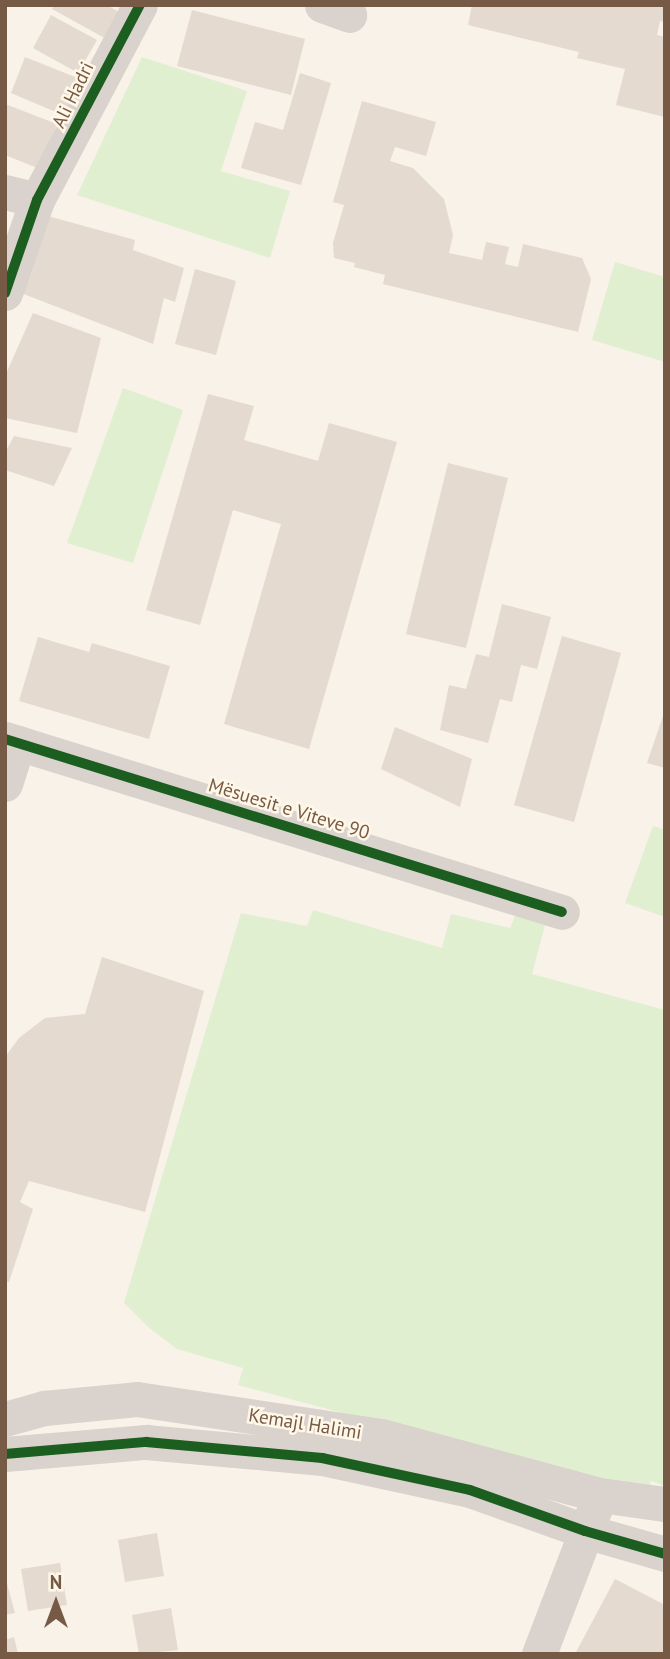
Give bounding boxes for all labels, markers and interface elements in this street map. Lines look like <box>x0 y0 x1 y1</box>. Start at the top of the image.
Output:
street label: Ali Hadri <box>47 58 99 132</box>
street label: Mësuesit e Viteve 90 <box>206 774 372 844</box>
street label: Kemajl Halimi <box>247 1404 363 1444</box>
north arrow <box>21 1568 91 1638</box>
text: N <box>50 1570 62 1594</box>

